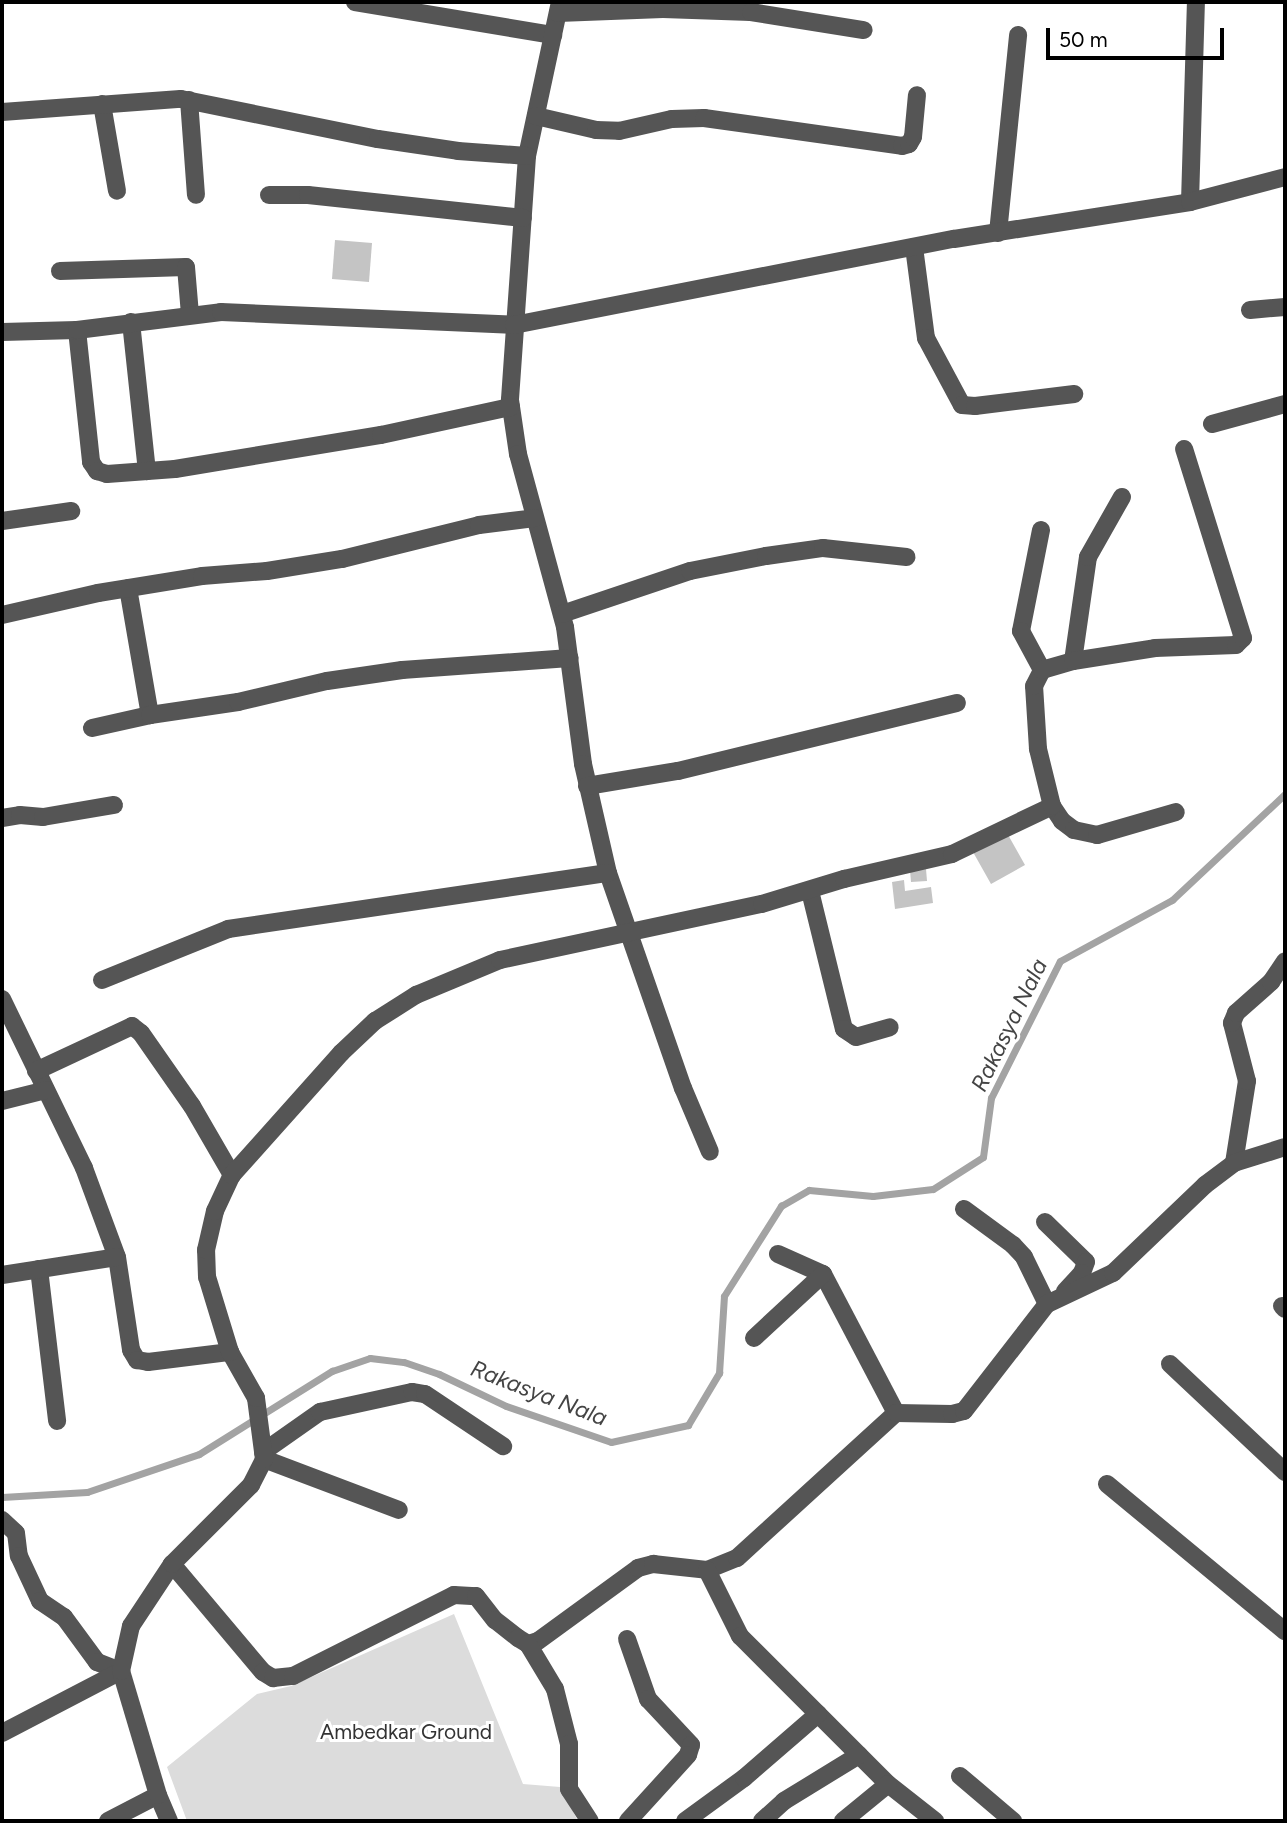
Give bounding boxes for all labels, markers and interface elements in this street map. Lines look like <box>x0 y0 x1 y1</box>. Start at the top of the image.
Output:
scale bar <box>1049 14 1228 58</box>
text: 50 m <box>1059 27 1108 52</box>
water label: Rakasya Nala <box>965 954 1053 1096</box>
water label: Rakasya Nala <box>467 1354 611 1432</box>
park label: Ambedkar Ground <box>320 1719 492 1745</box>

